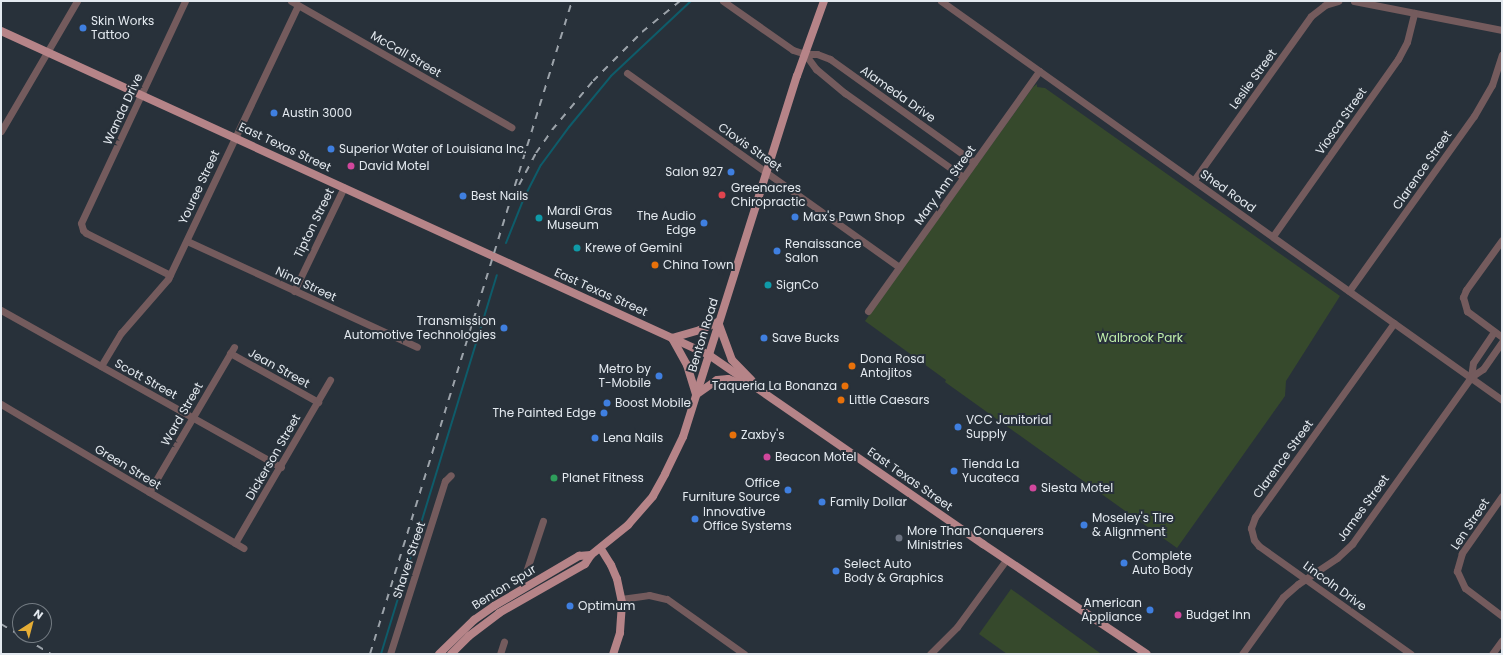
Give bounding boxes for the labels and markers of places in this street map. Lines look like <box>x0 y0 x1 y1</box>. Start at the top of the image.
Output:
place label: Skin Works Tattoo <box>91 14 154 42</box>
marker: Skin Works Tattoo <box>78 23 88 33</box>
place label: Austin 3000 <box>282 106 352 120</box>
marker: Austin 3000 <box>269 108 279 118</box>
place label: Superior Water of Louisiana Inc. <box>339 142 526 156</box>
marker: Superior Water of Louisiana Inc. <box>326 144 336 154</box>
place label: David Motel <box>359 159 429 173</box>
marker: David Motel <box>346 161 356 171</box>
place label: Salon 927 <box>665 165 723 179</box>
marker: Salon 927 <box>726 167 736 177</box>
place label: Greenacres Chiropractic <box>731 181 806 209</box>
place label: Best Nails <box>471 189 528 203</box>
marker: Greenacres Chiropractic <box>716 189 728 201</box>
marker: Best Nails <box>458 191 468 201</box>
place label: Mardi Gras Museum <box>547 204 612 232</box>
place label: The Audio Edge <box>637 209 696 237</box>
place label: Max's Pawn Shop <box>803 210 905 224</box>
marker: Max's Pawn Shop <box>790 212 800 222</box>
marker: Mardi Gras Museum <box>534 213 544 223</box>
marker: The Audio Edge <box>699 218 709 228</box>
place label: Renaissance Salon <box>785 237 862 265</box>
place label: Krewe of Gemini <box>585 241 682 255</box>
marker: Krewe of Gemini <box>572 243 582 253</box>
marker: Renaissance Salon <box>772 246 782 256</box>
place label: China Town <box>663 258 734 272</box>
marker: China Town <box>650 260 660 270</box>
place label: SignCo <box>776 278 819 292</box>
marker: SignCo <box>763 280 773 290</box>
place label: Transmission Automotive Technologies <box>344 314 496 342</box>
marker: Transmission Automotive Technologies <box>499 323 509 333</box>
place label: Save Bucks <box>772 331 839 345</box>
marker: Save Bucks <box>759 333 769 343</box>
place label: Dona Rosa Antojitos <box>860 352 925 380</box>
marker: Dona Rosa Antojitos <box>847 361 857 371</box>
place label: Metro by T-Mobile <box>598 362 651 390</box>
marker: Metro by T-Mobile <box>654 371 664 381</box>
place label: Taqueria La Bonanza <box>712 379 837 393</box>
marker: Taqueria La Bonanza <box>840 381 850 391</box>
place label: Little Caesars <box>849 393 929 407</box>
marker: Little Caesars <box>836 395 846 405</box>
place label: Boost Mobile <box>615 396 691 410</box>
marker: Boost Mobile <box>602 398 612 408</box>
place label: The Painted Edge <box>493 406 596 420</box>
marker: The Painted Edge <box>599 408 609 418</box>
place label: VCC Janitorial Supply <box>966 413 1051 441</box>
marker: VCC Janitorial Supply <box>953 422 963 432</box>
place label: Zaxby's <box>741 428 784 442</box>
marker: Zaxby's <box>728 430 738 440</box>
place label: Lena Nails <box>603 431 663 445</box>
marker: Lena Nails <box>590 433 600 443</box>
place label: Beacon Motel <box>775 450 857 464</box>
marker: Beacon Motel <box>762 452 772 462</box>
place label: Tienda La Yucateca <box>962 457 1019 485</box>
marker: Tienda La Yucateca <box>949 466 959 476</box>
place label: Planet Fitness <box>562 471 644 485</box>
marker: Planet Fitness <box>549 473 559 483</box>
place label: Office Furniture Source <box>682 476 780 504</box>
place label: Siesta Motel <box>1041 481 1113 495</box>
marker: Siesta Motel <box>1028 483 1038 493</box>
marker: Office Furniture Source <box>783 485 793 495</box>
place label: Family Dollar <box>830 495 907 509</box>
marker: Family Dollar <box>817 497 827 507</box>
place label: Innovative Office Systems <box>703 505 792 533</box>
place label: Moseley's Tire & Alignment <box>1092 511 1174 539</box>
marker: Innovative Office Systems <box>690 514 700 524</box>
marker: Moseley's Tire & Alignment <box>1079 520 1089 530</box>
place label: More Than Conquerers Ministries <box>907 524 1044 552</box>
marker: More Than Conquerers Ministries <box>894 533 904 543</box>
place label: Complete Auto Body <box>1132 549 1193 577</box>
place label: Select Auto Body & Graphics <box>844 557 943 585</box>
marker: Complete Auto Body <box>1119 558 1129 568</box>
marker: Select Auto Body & Graphics <box>831 566 841 576</box>
place label: American Appliance <box>1081 596 1142 624</box>
place label: Optimum <box>578 599 635 613</box>
marker: Optimum <box>565 601 575 611</box>
marker: American Appliance <box>1145 605 1155 615</box>
place label: Budget Inn <box>1186 608 1251 622</box>
marker: Budget Inn <box>1173 610 1183 620</box>

